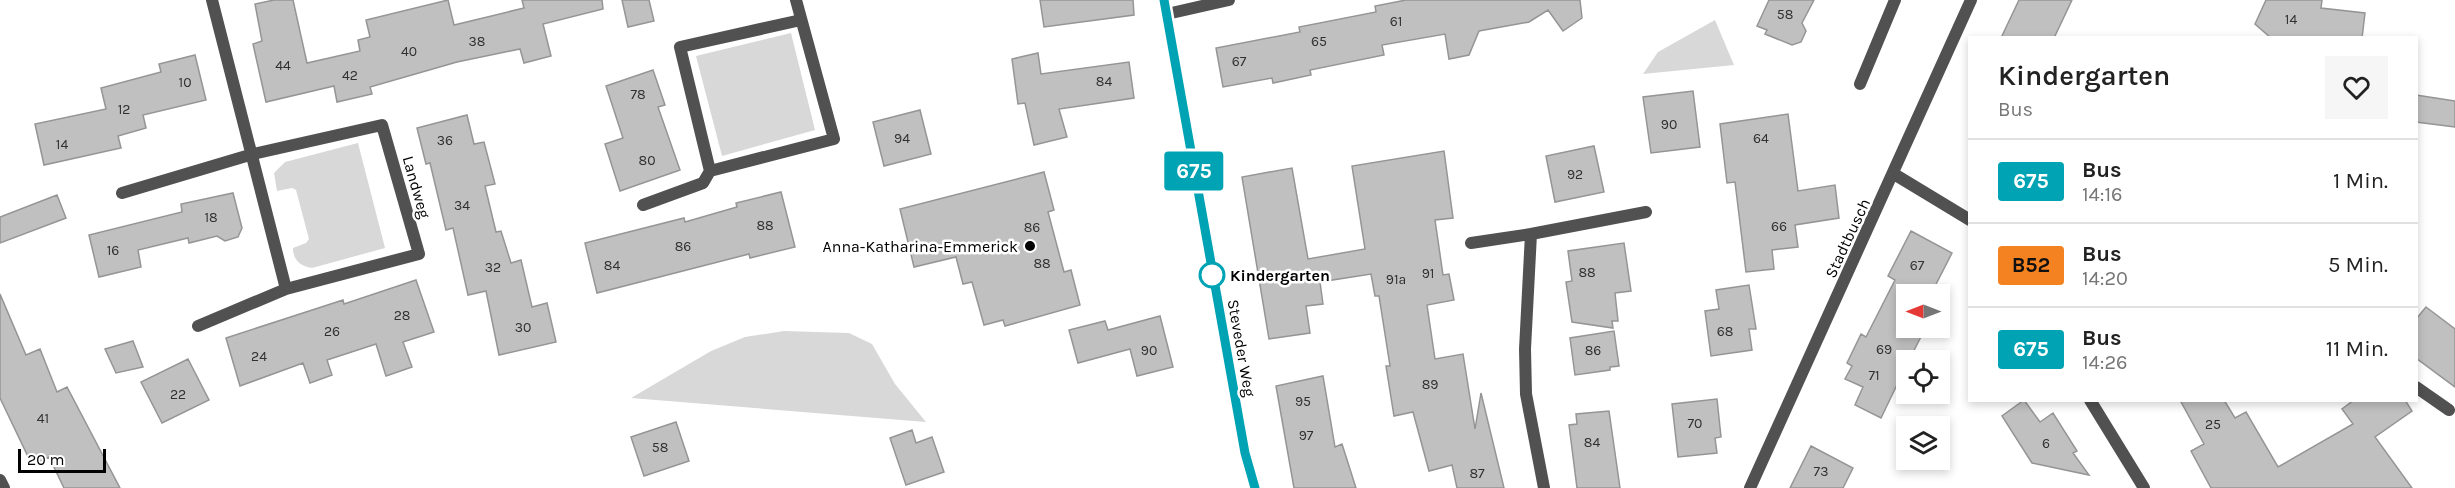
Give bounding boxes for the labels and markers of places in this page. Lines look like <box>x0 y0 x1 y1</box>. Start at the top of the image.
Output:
place label: Anna-Katharina-Emmerick <box>823 237 1018 256</box>
marker: Anna-Katharina-Emmerick <box>1023 239 1037 253</box>
marker: Kindergarten <box>1199 262 1225 288</box>
place label: Kindergarten <box>1230 266 1330 285</box>

